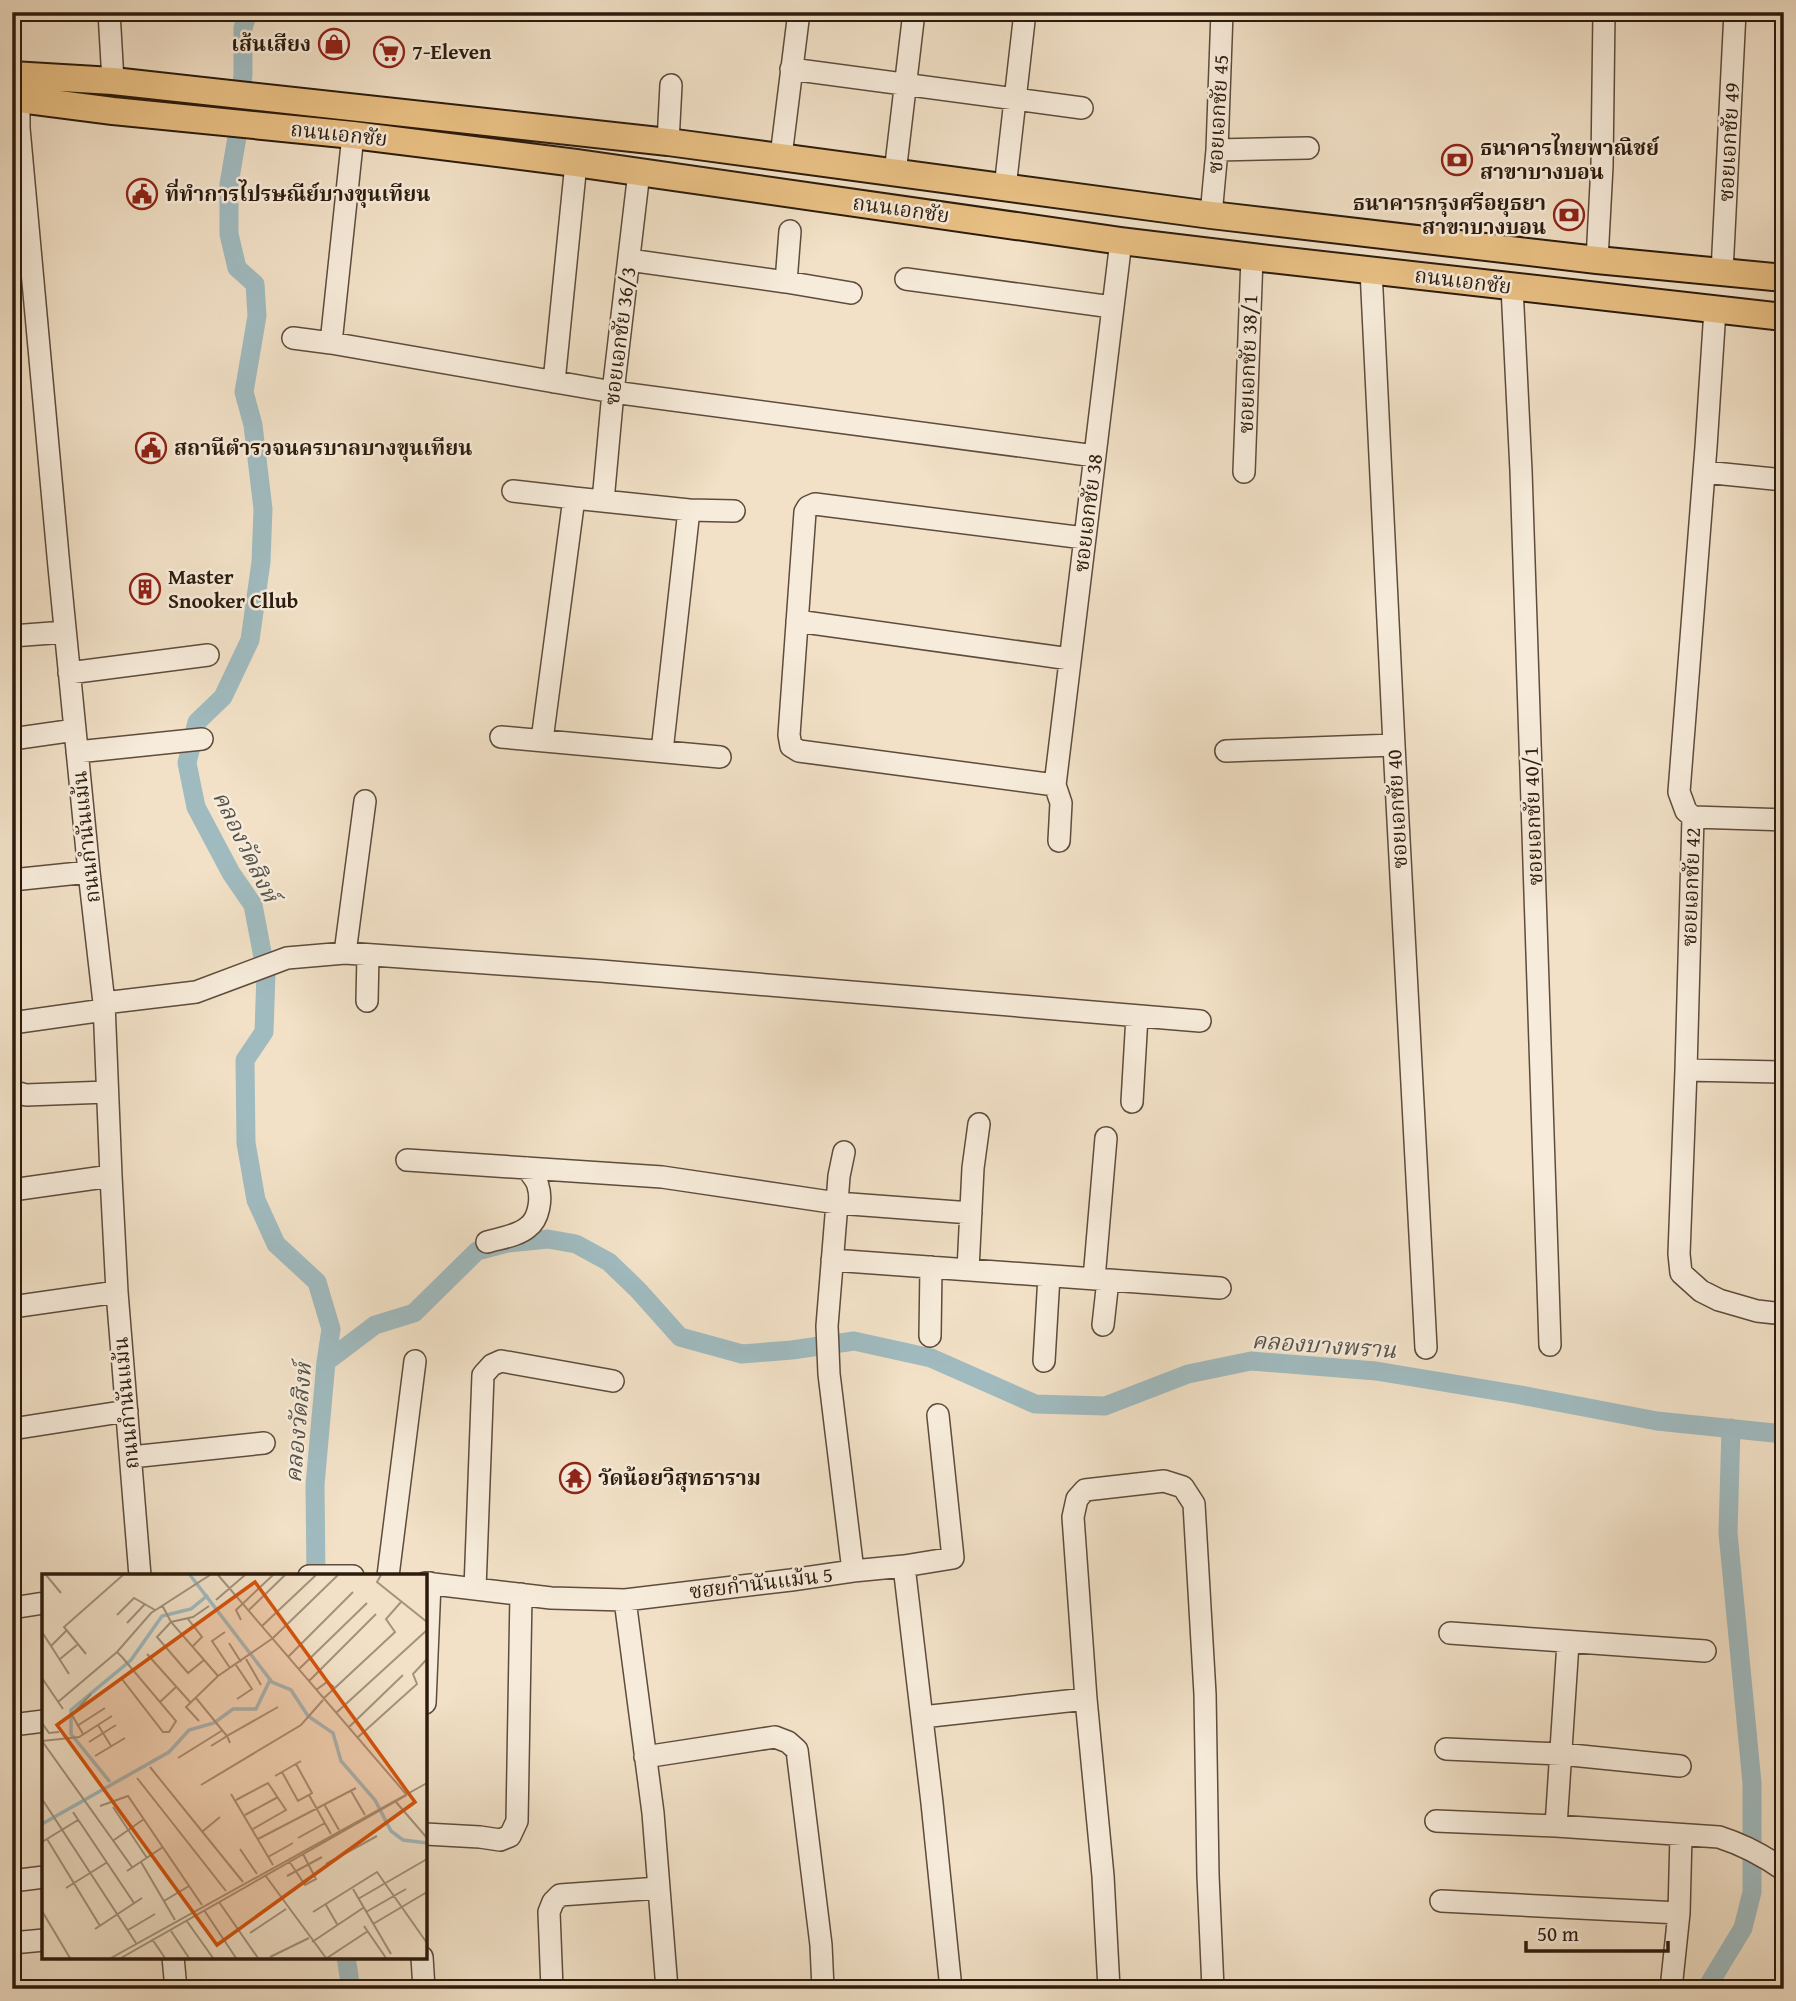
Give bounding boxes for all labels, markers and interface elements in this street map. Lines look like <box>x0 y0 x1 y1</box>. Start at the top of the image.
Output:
shop icon: เส้นเสียง <box>317 27 351 61</box>
place label: เส้นเสียง <box>231 28 311 59</box>
supermarket icon: 7-Eleven <box>372 35 406 69</box>
place label: 7-Eleven <box>412 36 492 67</box>
street label: ซอยเอกชัย 45 <box>1199 54 1236 174</box>
street label: ซอยเอกชัย 49 <box>1710 82 1747 202</box>
street label: ถนนเอกชัย <box>289 113 389 154</box>
place label: ธนาคารไทยพาณิชย์ สาขาบางบอน <box>1480 132 1660 187</box>
bank icon: ธนาคารไทยพาณิชย์ สาขาบางบอน <box>1440 143 1474 177</box>
public building icon: ที่ทำการไปรษณีย์บางขุนเทียน <box>125 177 159 211</box>
place label: ที่ทำการไปรษณีย์บางขุนเทียน <box>165 178 430 209</box>
street label: ถนนเอกชัย <box>851 186 951 231</box>
place label: ธนาคารกรุงศรีอยุธยา สาขาบางบอน <box>1353 187 1546 242</box>
bank icon: ธนาคารกรุงศรีอยุธยา สาขาบางบอน <box>1552 198 1586 232</box>
street label: ถนนเอกชัย <box>1413 259 1513 302</box>
street label: ซอยเอกชัย 36/3 <box>596 265 643 407</box>
street label: ซอยเอกชัย 38/1 <box>1230 294 1265 434</box>
public building icon: สถานีตำรวจนครบาลบางขุนเทียน <box>134 431 168 465</box>
place label: สถานีตำรวจนครบาลบางขุนเทียน <box>174 432 472 463</box>
street label: ซอยเอกชัย 38 <box>1065 452 1110 574</box>
place label: Master Snooker Cllub <box>168 561 298 616</box>
building icon: Master Snooker Cllub <box>128 572 162 606</box>
street label: ซอยเอกชัย 40/1 <box>1515 746 1550 886</box>
street label: ซอยเอกชัย 40 <box>1378 749 1415 869</box>
street label: ถนนกำนันแม้น <box>63 769 108 905</box>
water label: คลองวัดสิงห์ <box>205 785 289 911</box>
street label: ซอยเอกชัย 42 <box>1673 827 1708 947</box>
water label: คลองบางพราน <box>1251 1323 1398 1366</box>
street label: ถนนกำนันแม้น <box>104 1335 147 1470</box>
water label: คลองวัดสิงห์ <box>276 1358 320 1484</box>
temple icon: วัดน้อยวิสุทธาราม <box>558 1461 592 1495</box>
place label: วัดน้อยวิสุทธาราม <box>598 1462 761 1493</box>
street label: ซฮยกำนันแม้น 5 <box>687 1558 834 1607</box>
inset map <box>42 1574 427 1959</box>
scale bar <box>1526 1910 1668 1954</box>
text: 50 m <box>1537 1918 1579 1949</box>

